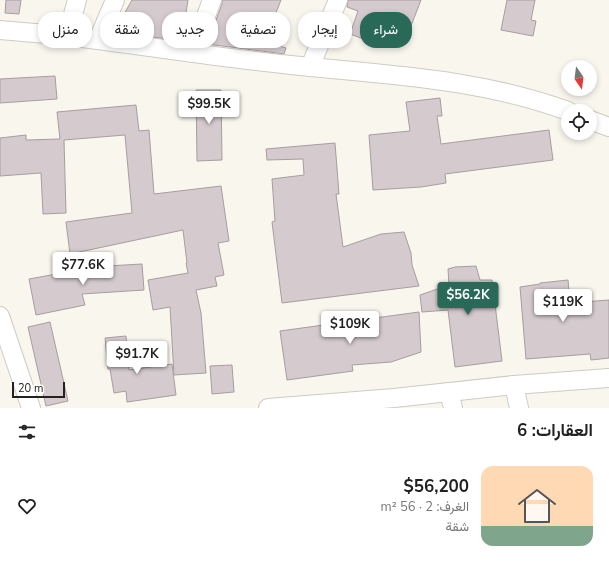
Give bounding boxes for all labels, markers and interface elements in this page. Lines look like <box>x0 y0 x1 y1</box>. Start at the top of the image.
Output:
chip: منزل <box>38 12 92 48</box>
chip: شقة <box>100 12 154 48</box>
chip: جديد <box>162 12 218 48</box>
chip: تصفية <box>226 12 290 48</box>
chip: إيجار <box>298 12 352 48</box>
chip: شراء <box>360 12 412 48</box>
north arrow <box>561 60 597 96</box>
map controls <box>561 60 597 140</box>
pin: $99.5K <box>176 91 242 125</box>
text: $99.5K <box>187 95 231 113</box>
button: locate <box>561 104 597 140</box>
pin: $77.6K <box>50 252 116 286</box>
text: $77.6K <box>61 256 105 274</box>
pin: $56.2K <box>435 282 501 316</box>
text: $56.2K <box>446 286 490 304</box>
pin: $119K <box>535 289 591 323</box>
text: $119K <box>543 293 583 311</box>
pin: $109K <box>322 311 378 345</box>
text: $109K <box>330 315 370 333</box>
pin: $91.7K <box>104 341 170 375</box>
text: $91.7K <box>115 345 159 363</box>
scale bar <box>12 380 65 399</box>
text: 20 m <box>18 381 43 396</box>
text: العقارات: 6 <box>517 419 593 442</box>
icon: filters <box>16 421 38 443</box>
text: $56,200 <box>404 475 469 498</box>
icon: home <box>513 482 561 530</box>
icon: heart <box>16 495 38 517</box>
text: الغرف: 2 · 56 m² <box>381 498 469 516</box>
text: شقة <box>446 518 469 536</box>

